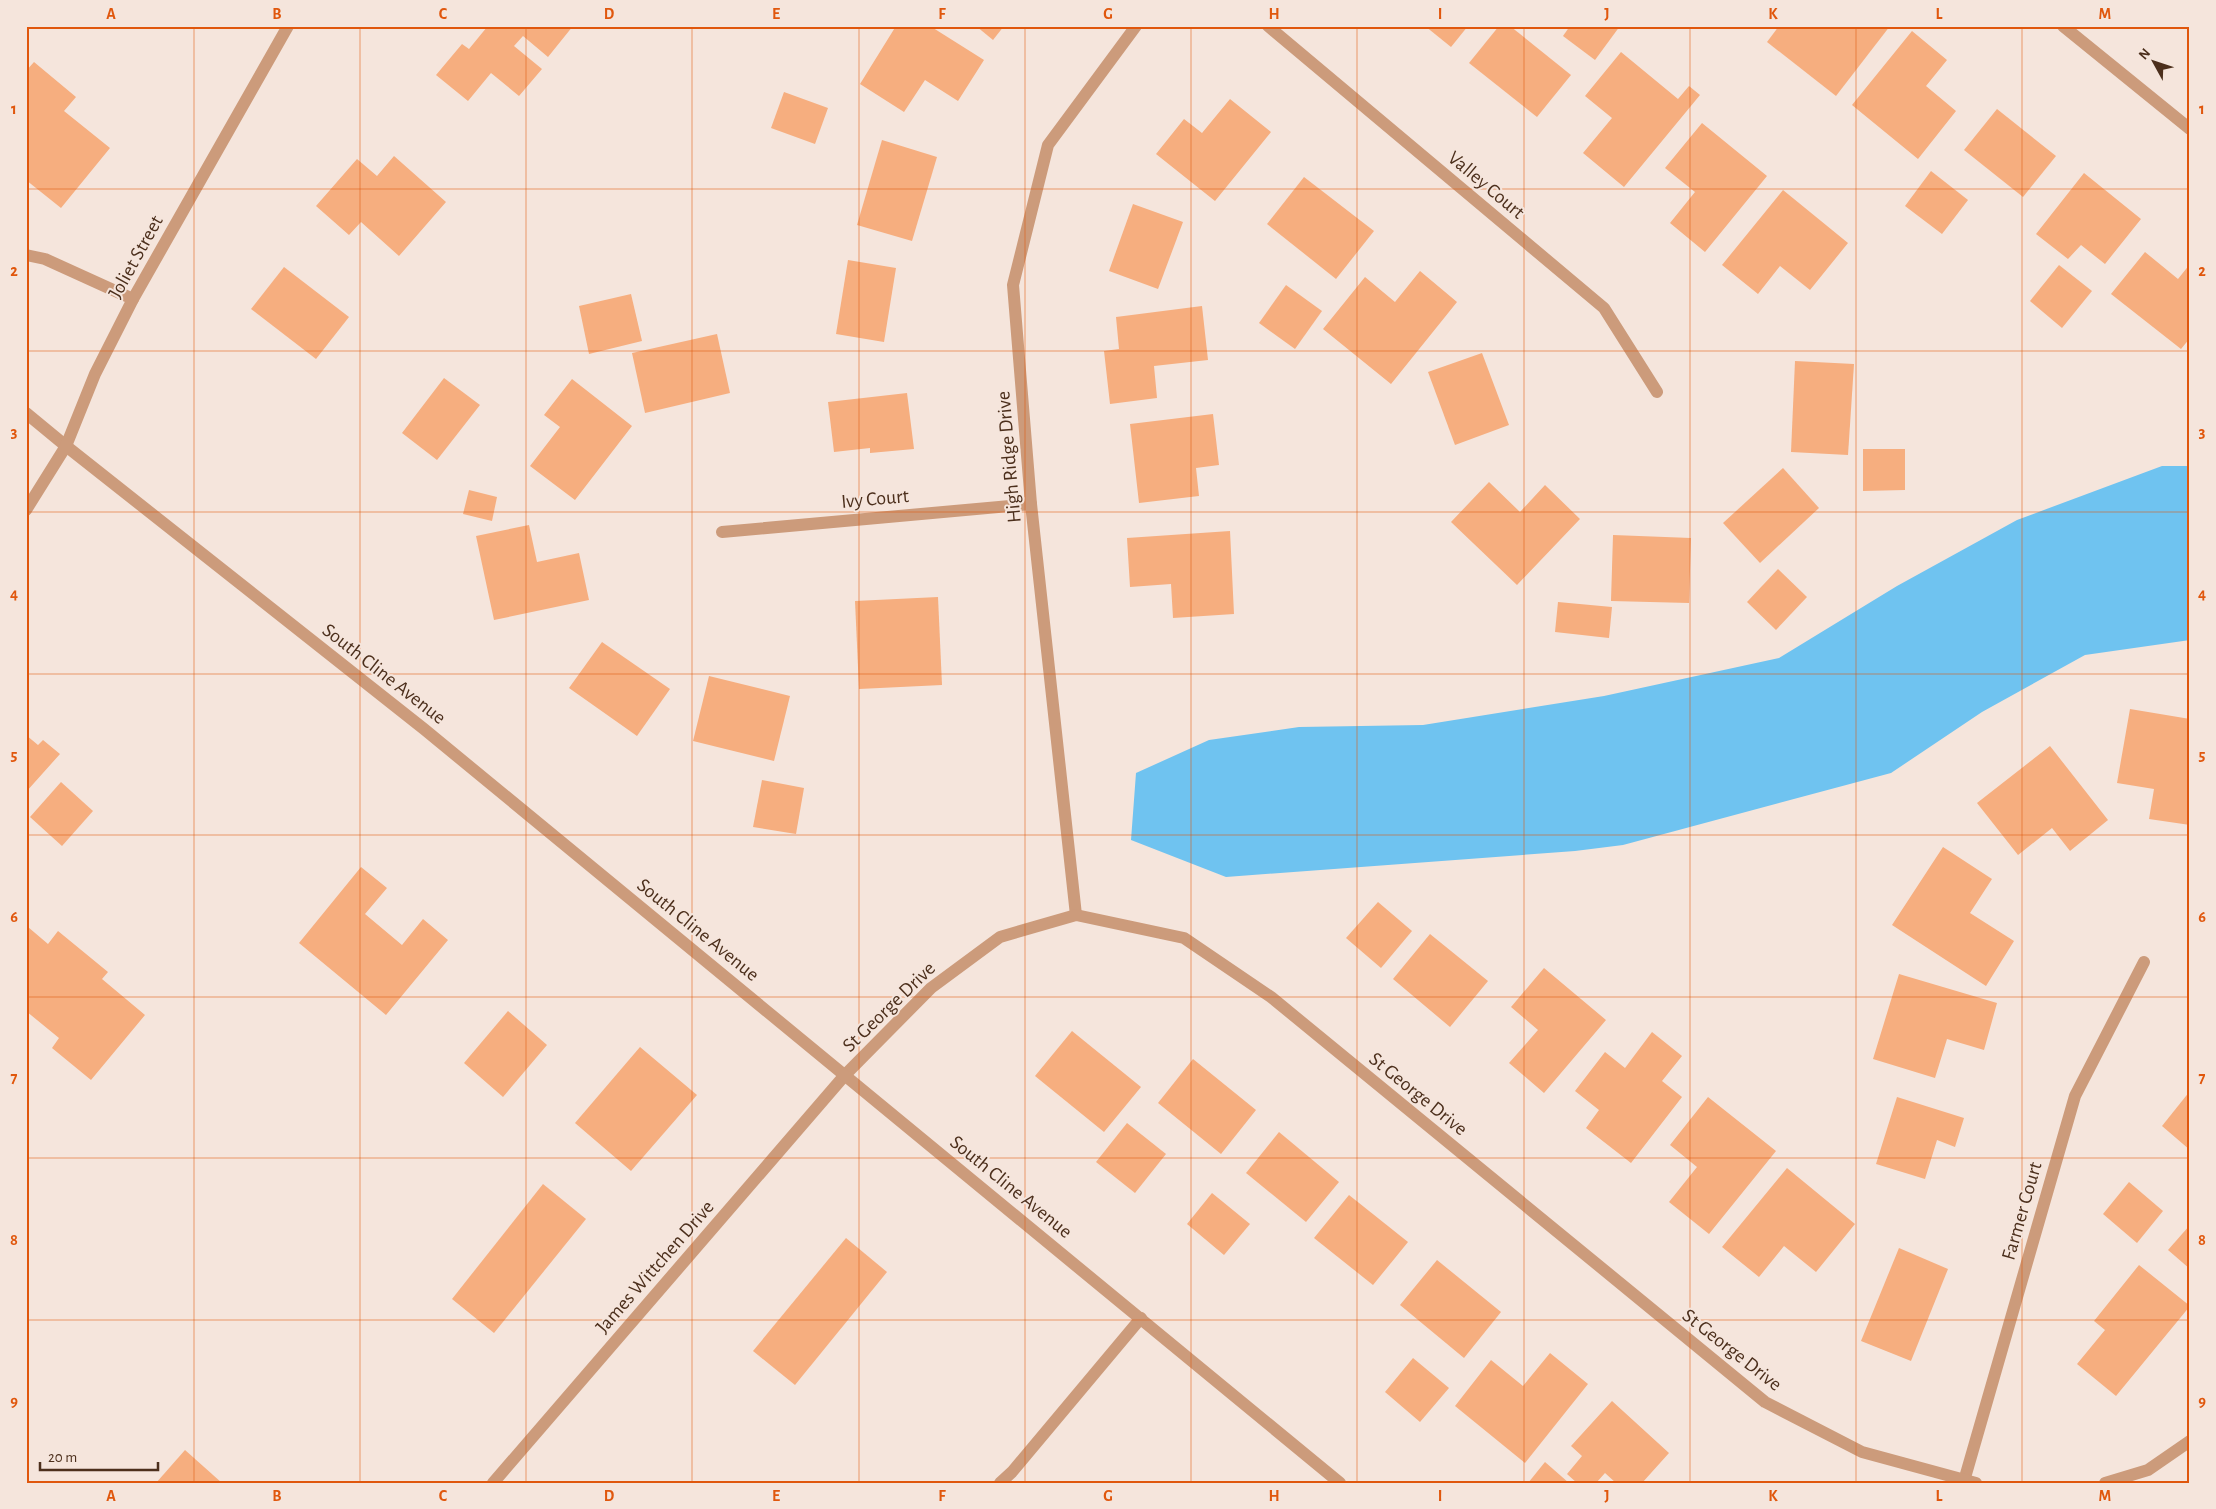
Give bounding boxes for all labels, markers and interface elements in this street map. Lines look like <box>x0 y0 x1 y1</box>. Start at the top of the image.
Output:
text: A <box>106 6 116 22</box>
text: B <box>272 6 282 22</box>
text: C <box>439 6 448 22</box>
text: D <box>604 6 615 22</box>
text: E <box>772 6 780 22</box>
text: F <box>938 6 946 22</box>
text: G <box>1103 6 1113 22</box>
text: H <box>1268 6 1280 22</box>
text: I <box>1438 6 1442 22</box>
text: J <box>1604 6 1610 22</box>
text: K <box>1768 6 1778 22</box>
text: L <box>1936 6 1943 22</box>
text: M <box>2099 6 2111 22</box>
north arrow <box>2128 38 2178 88</box>
text: N <box>2136 46 2153 63</box>
text: 1 <box>11 101 17 117</box>
text: 1 <box>2199 101 2205 117</box>
street label: Valley Court <box>1444 147 1529 223</box>
street label: Joliet Street <box>105 212 167 302</box>
text: 2 <box>10 263 18 279</box>
text: 2 <box>2198 263 2206 279</box>
street label: High Ridge Drive <box>993 390 1025 524</box>
text: 3 <box>11 424 18 440</box>
text: 3 <box>2199 424 2206 440</box>
street label: Ivy Court <box>840 486 910 512</box>
text: 4 <box>10 586 18 602</box>
text: 4 <box>2198 586 2206 602</box>
street label: South Cline Avenue <box>319 620 449 728</box>
text: 5 <box>11 747 18 763</box>
text: 5 <box>2199 747 2206 763</box>
street label: South Cline Avenue <box>633 875 763 985</box>
text: 6 <box>10 909 18 925</box>
text: 6 <box>2198 909 2206 925</box>
street label: St George Drive <box>839 958 939 1056</box>
street label: St George Drive <box>1365 1049 1471 1139</box>
text: 7 <box>11 1070 18 1086</box>
text: 7 <box>2199 1070 2206 1086</box>
street label: South Cline Avenue <box>946 1132 1076 1242</box>
street label: Farmer Court <box>1998 1159 2046 1262</box>
street label: James Wittchen Drive <box>592 1197 718 1337</box>
text: 8 <box>10 1232 18 1248</box>
text: 8 <box>2198 1232 2206 1248</box>
street label: St George Drive <box>1679 1305 1785 1395</box>
text: 9 <box>10 1393 18 1409</box>
text: 9 <box>2198 1393 2206 1409</box>
scale bar <box>40 1439 158 1471</box>
text: 20 m <box>48 1450 77 1465</box>
text: A <box>106 1488 116 1504</box>
text: B <box>272 1488 282 1504</box>
text: C <box>439 1488 448 1504</box>
text: D <box>604 1488 615 1504</box>
text: E <box>772 1488 780 1504</box>
text: F <box>938 1488 946 1504</box>
text: G <box>1103 1488 1113 1504</box>
text: H <box>1268 1488 1280 1504</box>
text: I <box>1438 1488 1442 1504</box>
text: J <box>1604 1488 1610 1504</box>
text: K <box>1768 1488 1778 1504</box>
text: L <box>1936 1488 1943 1504</box>
text: M <box>2099 1488 2111 1504</box>

